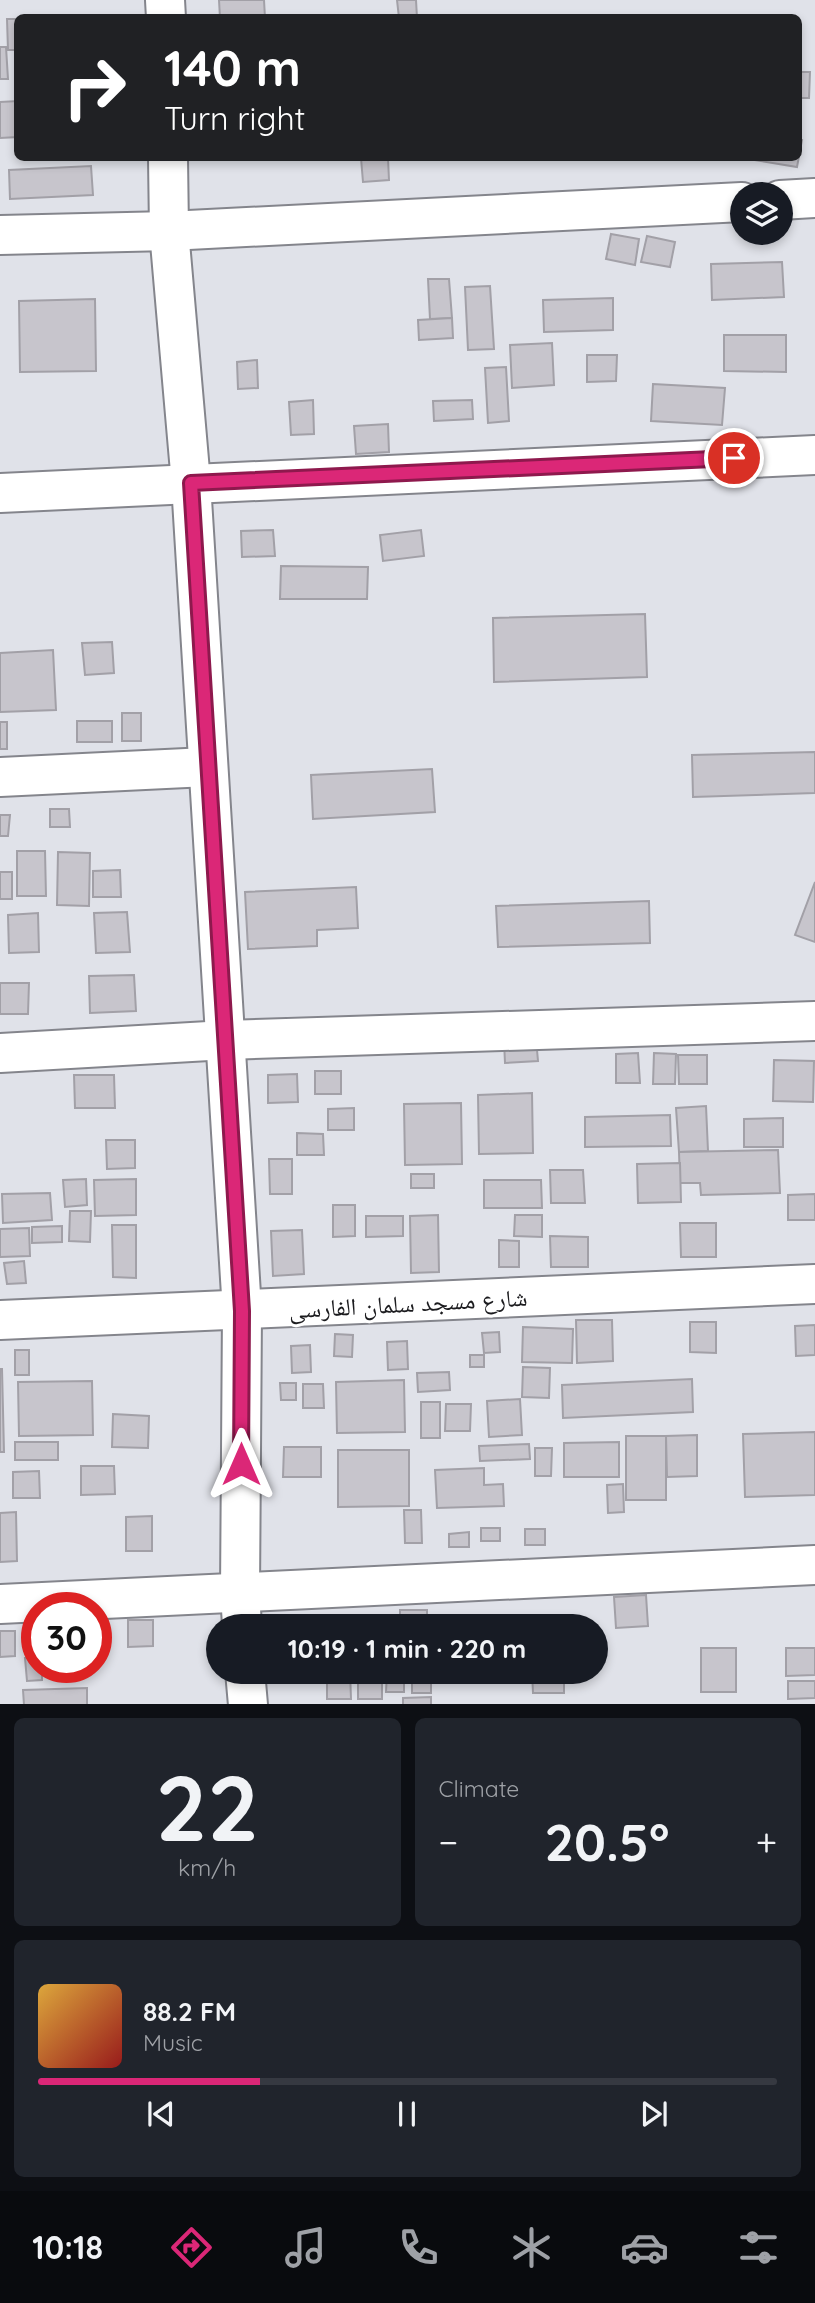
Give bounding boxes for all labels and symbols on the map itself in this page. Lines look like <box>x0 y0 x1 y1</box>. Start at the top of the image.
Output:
pin <box>704 428 764 488</box>
street label: شارع مسجد سلمان الفارسى <box>288 1282 528 1325</box>
position arrow <box>204 1427 278 1501</box>
speed limit sign: 30 <box>21 1592 112 1683</box>

